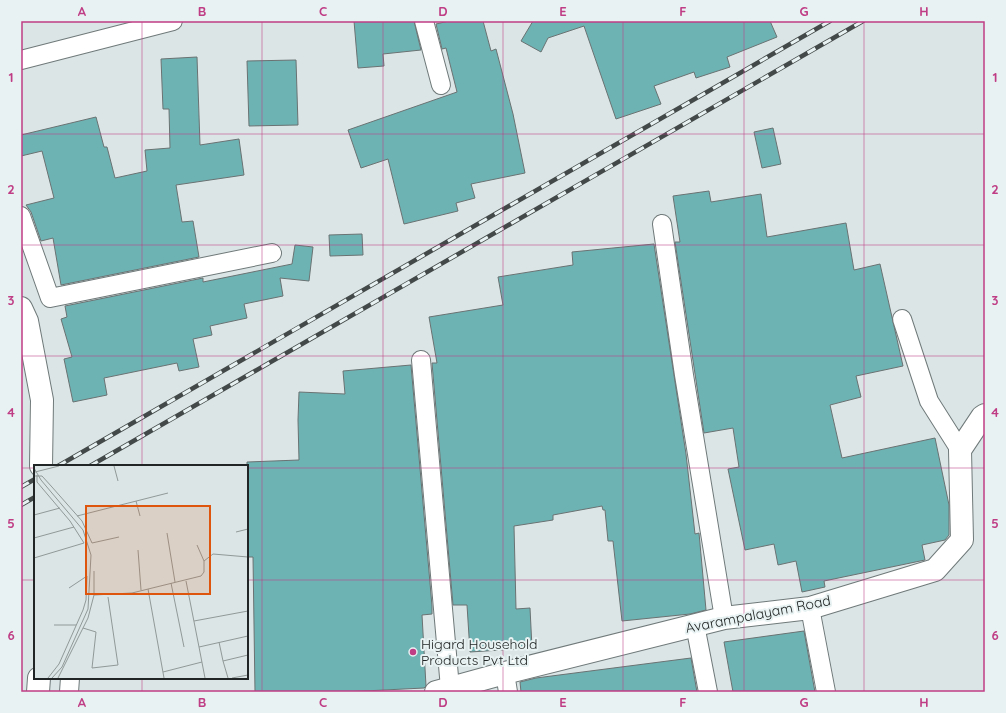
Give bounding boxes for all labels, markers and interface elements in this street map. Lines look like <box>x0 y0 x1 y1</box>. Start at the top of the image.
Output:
text: A <box>78 3 87 19</box>
text: B <box>198 3 206 19</box>
text: C <box>319 3 327 19</box>
text: D <box>438 3 448 19</box>
text: E <box>559 3 567 19</box>
text: F <box>679 3 687 19</box>
text: G <box>799 3 809 19</box>
text: H <box>919 3 929 19</box>
text: 1 <box>8 69 14 85</box>
text: 1 <box>992 69 998 85</box>
text: 2 <box>7 181 15 197</box>
text: 2 <box>991 181 999 197</box>
text: 3 <box>8 292 15 308</box>
text: 3 <box>992 292 999 308</box>
text: 4 <box>7 404 15 420</box>
text: 4 <box>991 404 999 420</box>
inset map <box>34 465 248 679</box>
text: 5 <box>7 515 15 531</box>
text: 5 <box>991 515 999 531</box>
street label: Avarampalayam Road <box>684 591 832 637</box>
text: 6 <box>7 627 15 643</box>
text: 6 <box>991 627 999 643</box>
place label: Higard Household Products Pvt Ltd <box>421 635 538 669</box>
marker: Higard Household Products Pvt Ltd <box>408 647 418 657</box>
text: A <box>78 694 87 710</box>
text: B <box>198 694 206 710</box>
text: C <box>319 694 327 710</box>
text: D <box>438 694 448 710</box>
text: E <box>559 694 567 710</box>
text: F <box>679 694 687 710</box>
text: G <box>799 694 809 710</box>
text: H <box>919 694 929 710</box>

